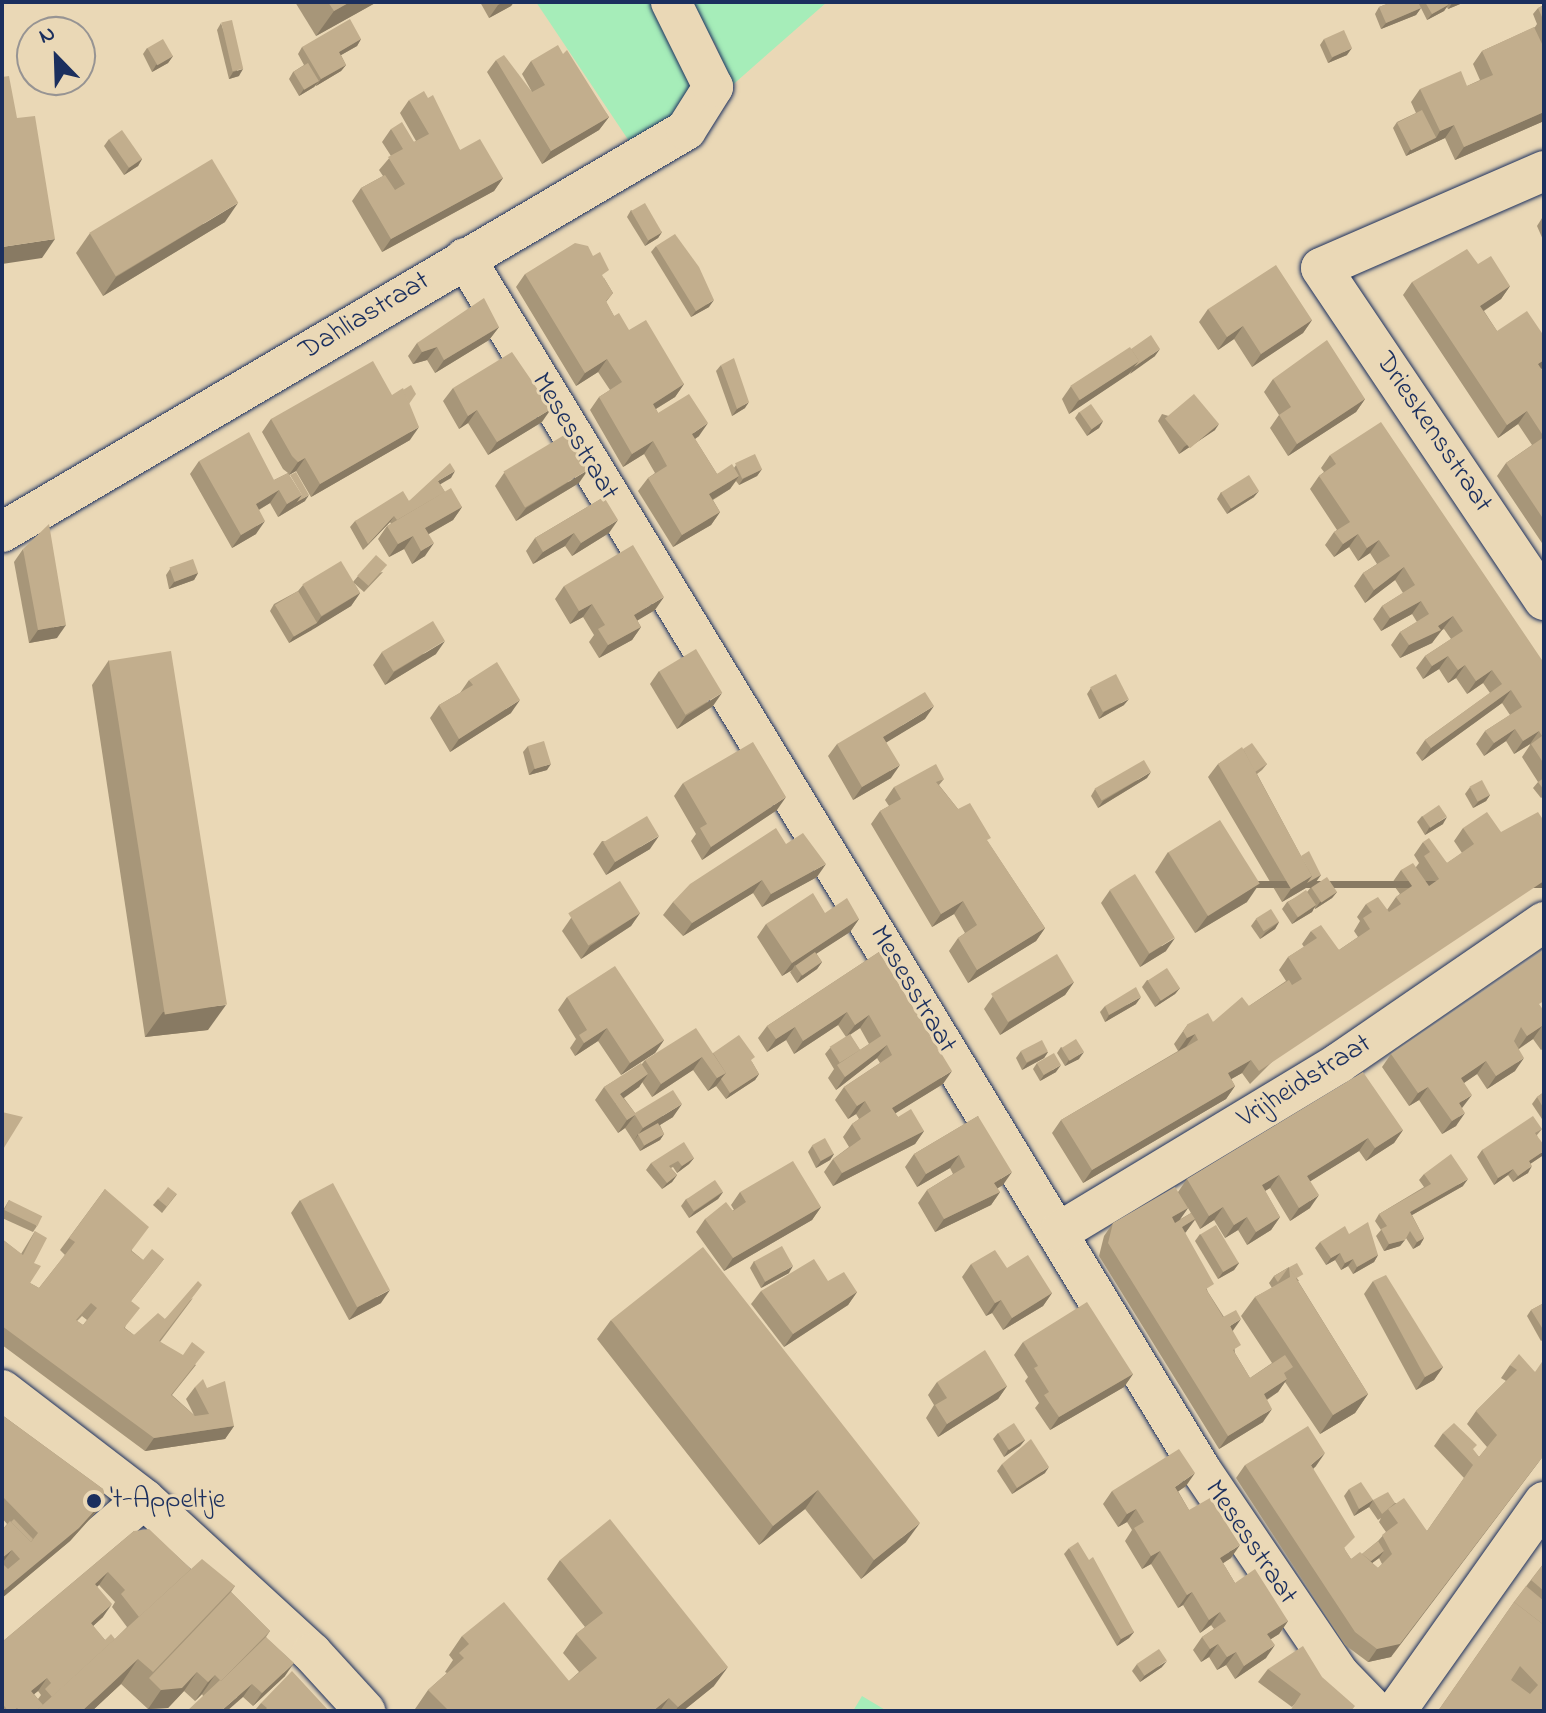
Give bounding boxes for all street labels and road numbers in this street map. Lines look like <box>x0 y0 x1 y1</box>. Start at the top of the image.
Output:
street label: Dahliastraat <box>294 265 436 369</box>
street label: Drieskensstraat <box>1367 347 1499 519</box>
street label: Mesesstraat <box>523 367 625 507</box>
street label: Mesesstraat <box>861 920 963 1060</box>
street label: Vrijheidstraat <box>1232 1028 1378 1136</box>
street label: Mesesstraat <box>1196 1475 1304 1611</box>

